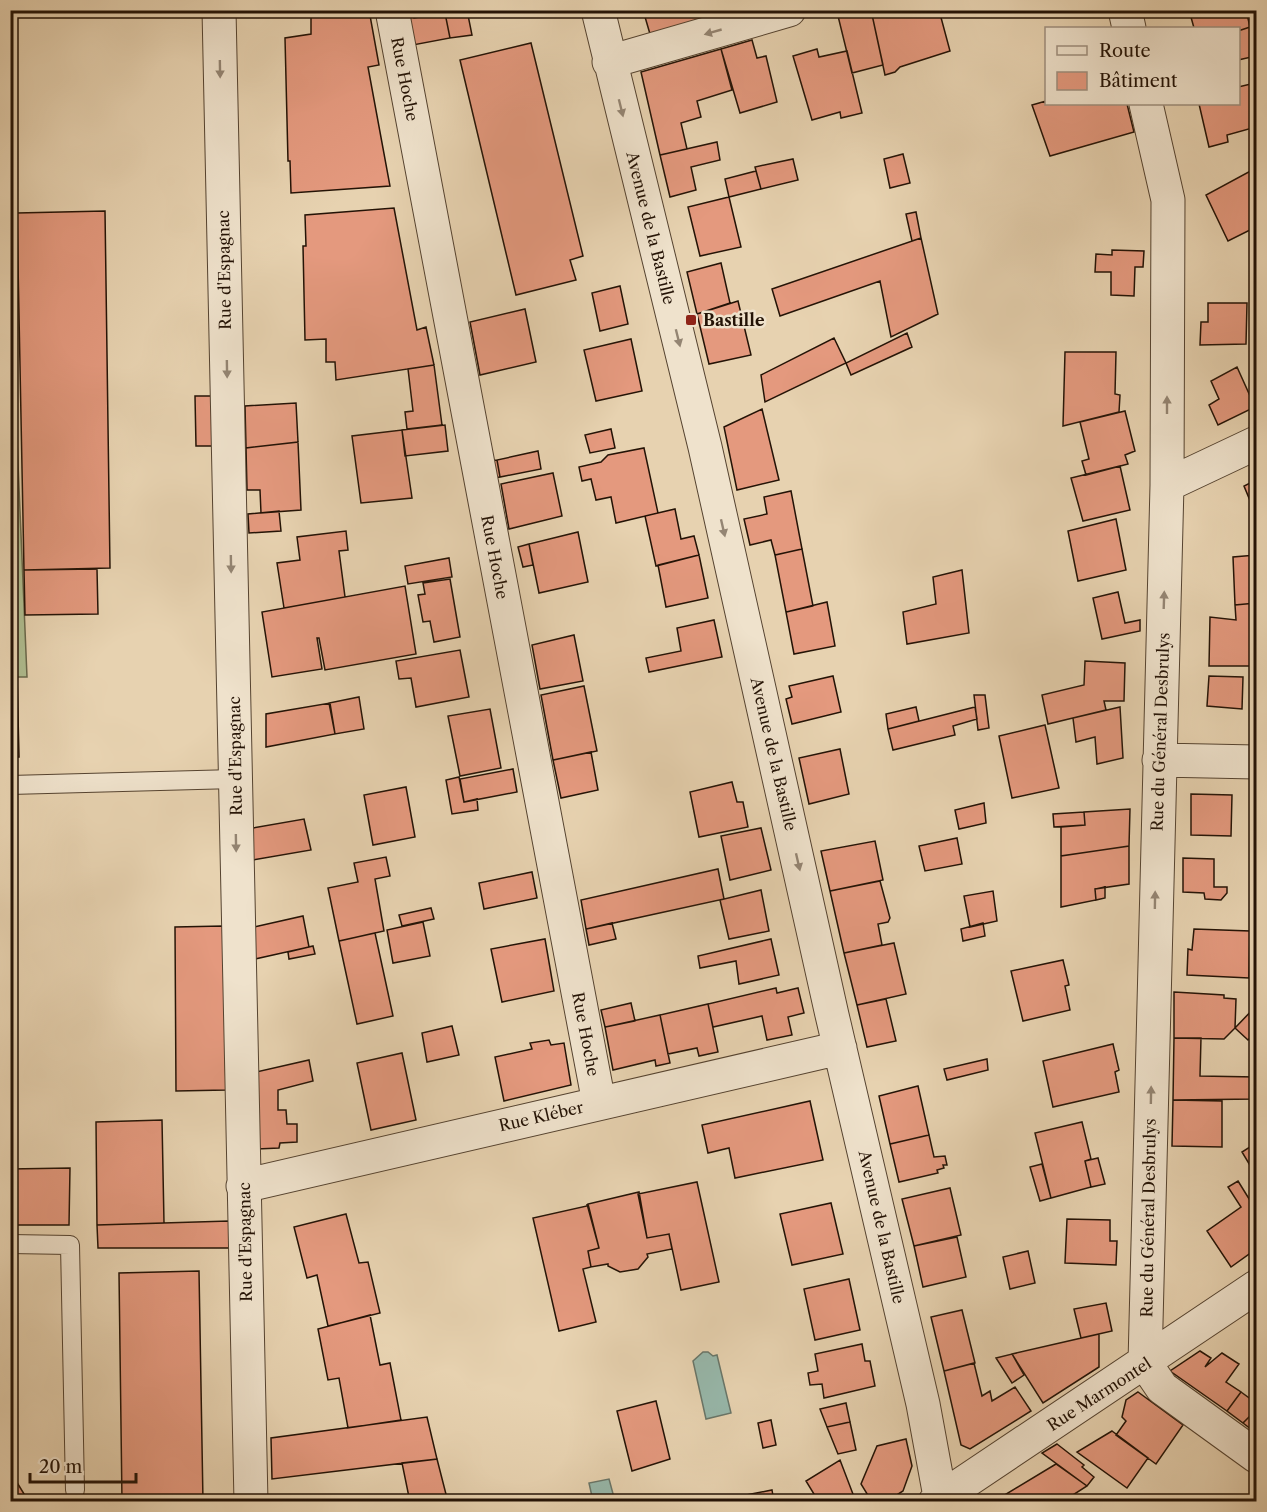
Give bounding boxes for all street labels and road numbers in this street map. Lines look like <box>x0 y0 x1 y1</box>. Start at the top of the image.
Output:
street label: Rue Hoche <box>387 35 423 123</box>
street label: Avenue de la Bastille <box>622 149 680 307</box>
street label: Rue d'Espagnac <box>213 210 235 330</box>
street label: Rue Hoche <box>477 513 513 601</box>
street label: Rue du Général Desbrulys <box>1147 632 1173 832</box>
street label: Avenue de la Bastille <box>746 674 801 833</box>
street label: Rue d'Espagnac <box>224 696 246 816</box>
street label: Rue Hoche <box>568 990 604 1078</box>
street label: Rue Kléber <box>497 1096 586 1135</box>
street label: Rue du Général Desbrulys <box>1136 1118 1160 1318</box>
street label: Avenue de la Bastille <box>854 1147 909 1306</box>
street label: Rue d'Espagnac <box>234 1182 256 1302</box>
street label: Rue Marmontel <box>1043 1353 1155 1435</box>

